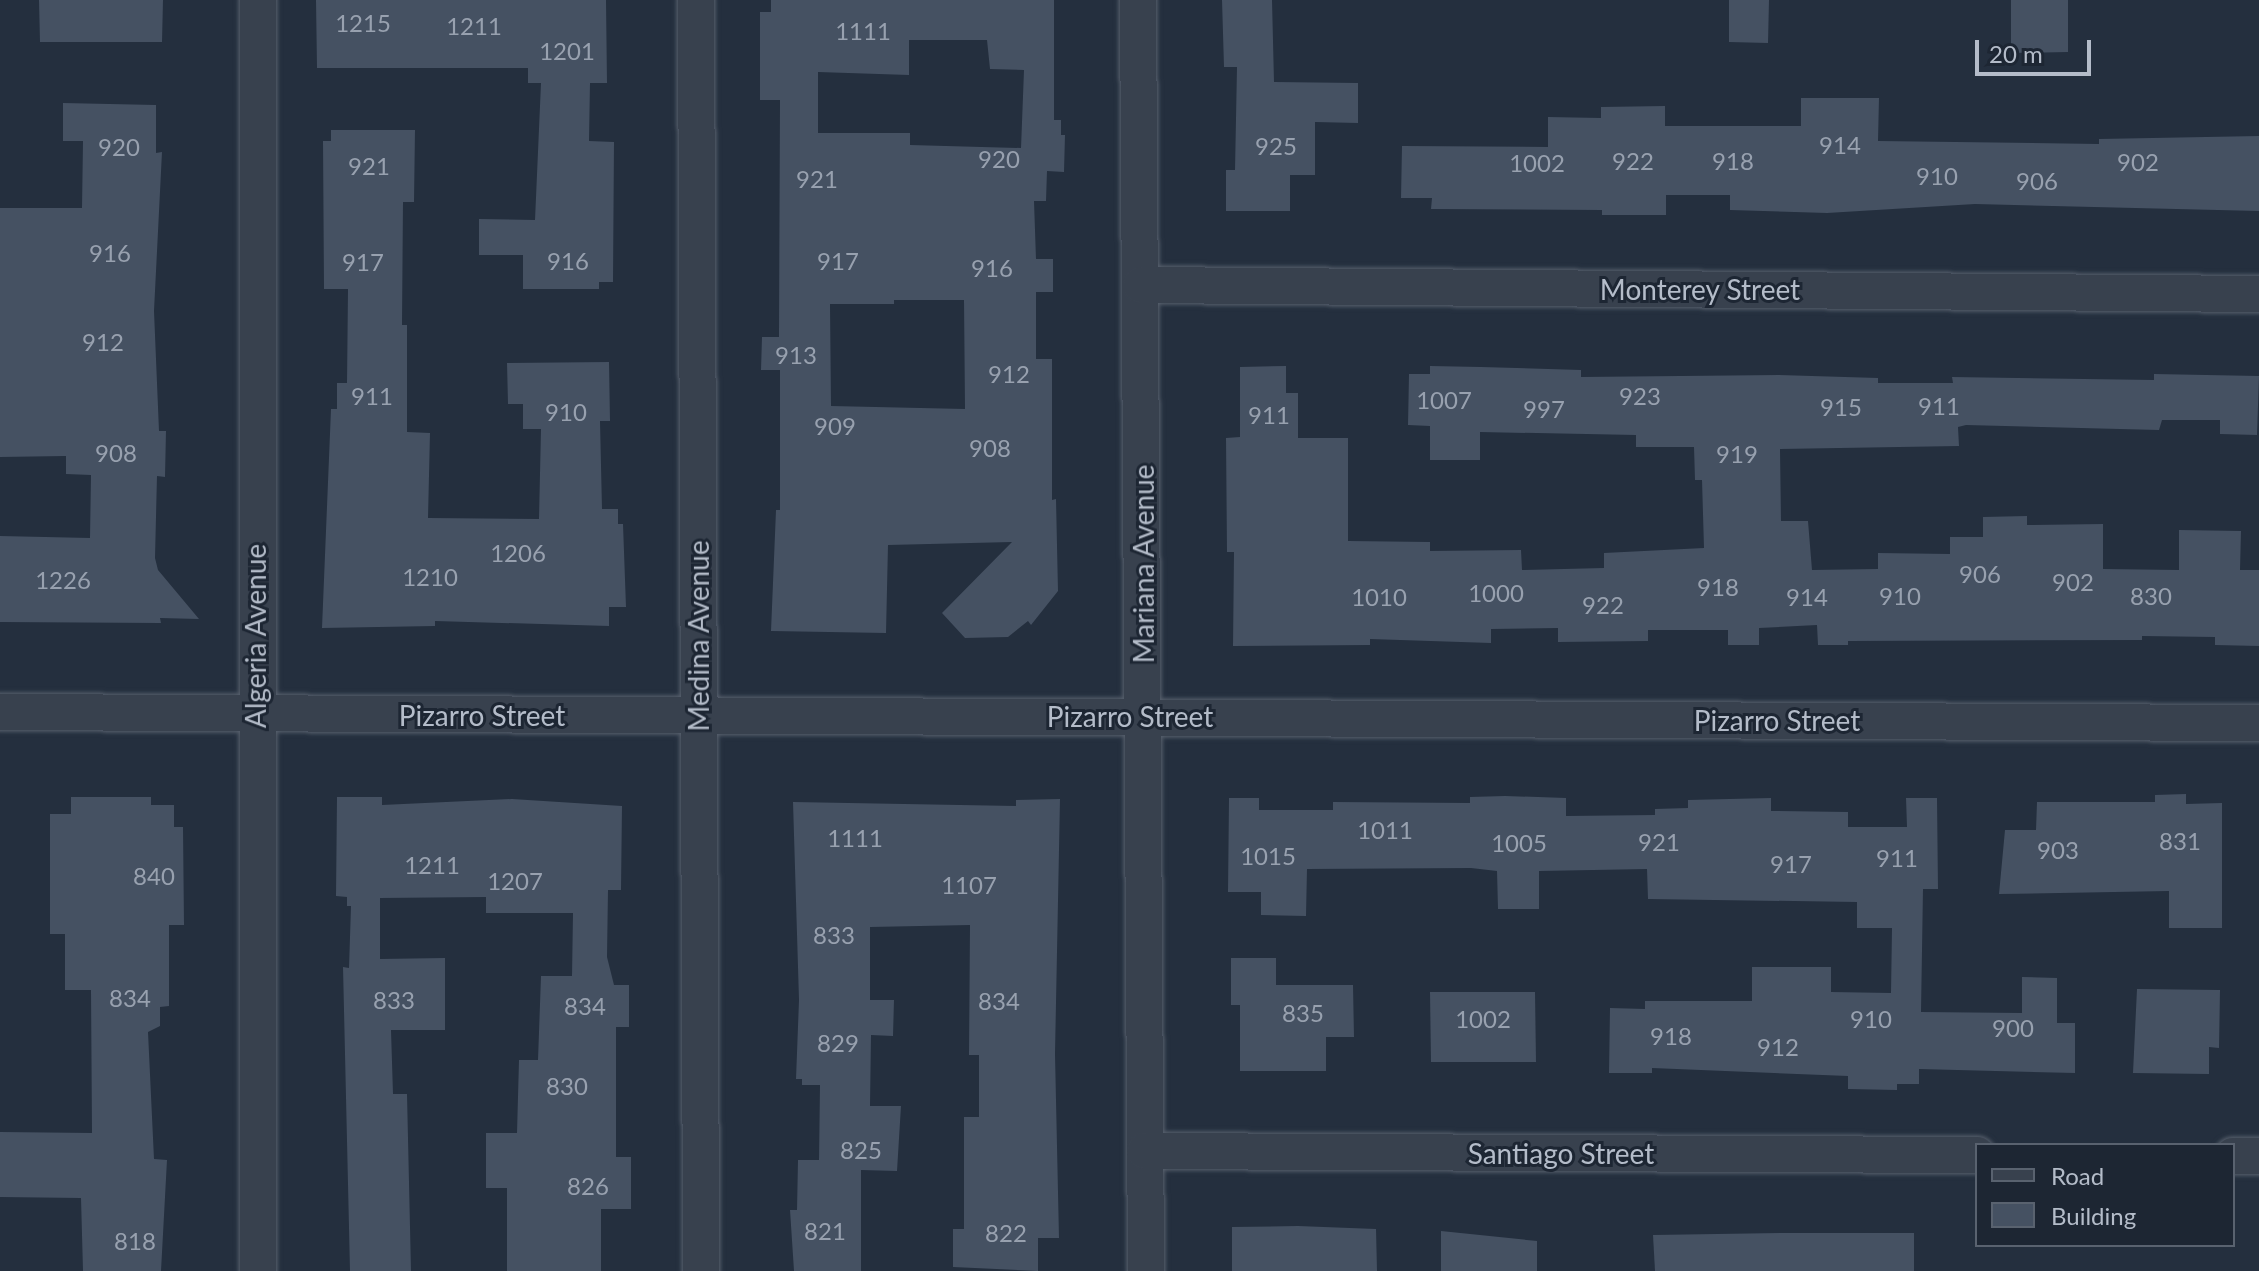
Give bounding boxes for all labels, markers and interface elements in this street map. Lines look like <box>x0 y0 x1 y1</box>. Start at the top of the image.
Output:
house number: 1215 <box>335 9 391 37</box>
house number: 1211 <box>446 12 502 40</box>
house number: 1111 <box>835 17 891 45</box>
scale bar <box>1979 24 2095 74</box>
house number: 1201 <box>539 37 595 65</box>
text: 20 m <box>1989 39 2043 68</box>
house number: 914 <box>1819 131 1861 159</box>
house number: 925 <box>1255 132 1297 160</box>
house number: 920 <box>98 133 140 161</box>
house number: 920 <box>978 145 1020 173</box>
house number: 922 <box>1612 147 1654 175</box>
house number: 918 <box>1712 147 1754 175</box>
house number: 902 <box>2117 148 2159 176</box>
house number: 1002 <box>1509 149 1565 177</box>
house number: 921 <box>348 152 390 180</box>
house number: 910 <box>1916 162 1958 190</box>
house number: 921 <box>796 165 838 193</box>
house number: 906 <box>2016 167 2058 195</box>
house number: 916 <box>89 239 131 267</box>
house number: 916 <box>547 247 589 275</box>
house number: 917 <box>817 247 859 275</box>
house number: 917 <box>342 248 384 276</box>
house number: 916 <box>971 254 1013 282</box>
street label: Monterey Street <box>1600 272 1800 306</box>
house number: 912 <box>82 328 124 356</box>
house number: 913 <box>775 341 817 369</box>
house number: 912 <box>988 360 1030 388</box>
house number: 911 <box>351 382 393 410</box>
house number: 923 <box>1619 382 1661 410</box>
house number: 1007 <box>1416 386 1472 414</box>
house number: 911 <box>1918 392 1960 420</box>
house number: 915 <box>1820 393 1862 421</box>
house number: 997 <box>1523 395 1565 423</box>
house number: 910 <box>545 398 587 426</box>
house number: 911 <box>1248 401 1290 429</box>
house number: 909 <box>814 412 856 440</box>
house number: 908 <box>969 434 1011 462</box>
house number: 908 <box>95 439 137 467</box>
house number: 919 <box>1716 440 1758 468</box>
street label: Mariana Avenue <box>1126 464 1160 664</box>
house number: 1206 <box>490 539 546 567</box>
street label: Medina Avenue <box>681 540 715 732</box>
street label: Algeria Avenue <box>238 543 272 729</box>
house number: 906 <box>1959 560 2001 588</box>
house number: 1210 <box>402 563 458 591</box>
house number: 1226 <box>35 566 91 594</box>
house number: 902 <box>2052 568 2094 596</box>
house number: 918 <box>1697 573 1739 601</box>
house number: 1000 <box>1468 579 1524 607</box>
house number: 910 <box>1879 582 1921 610</box>
house number: 830 <box>2130 582 2172 610</box>
house number: 1010 <box>1351 583 1407 611</box>
house number: 914 <box>1786 583 1828 611</box>
house number: 922 <box>1582 591 1624 619</box>
street label: Pizarro Street <box>399 698 565 732</box>
street label: Pizarro Street <box>1047 699 1213 733</box>
street label: Pizarro Street <box>1694 703 1860 737</box>
house number: 1011 <box>1357 816 1413 844</box>
house number: 1111 <box>827 824 883 852</box>
house number: 831 <box>2159 827 2201 855</box>
house number: 921 <box>1638 828 1680 856</box>
house number: 1005 <box>1491 829 1547 857</box>
house number: 903 <box>2037 836 2079 864</box>
house number: 1015 <box>1240 842 1296 870</box>
house number: 911 <box>1876 844 1918 872</box>
house number: 917 <box>1770 850 1812 878</box>
house number: 1211 <box>404 851 460 879</box>
house number: 840 <box>133 862 175 890</box>
house number: 1207 <box>487 867 543 895</box>
house number: 1107 <box>941 871 997 899</box>
house number: 833 <box>813 921 855 949</box>
house number: 834 <box>109 984 151 1012</box>
house number: 833 <box>373 986 415 1014</box>
house number: 834 <box>978 987 1020 1015</box>
house number: 834 <box>564 992 606 1020</box>
house number: 835 <box>1282 999 1324 1027</box>
house number: 1002 <box>1455 1005 1511 1033</box>
house number: 910 <box>1850 1005 1892 1033</box>
house number: 900 <box>1992 1014 2034 1042</box>
house number: 918 <box>1650 1022 1692 1050</box>
house number: 829 <box>817 1029 859 1057</box>
house number: 912 <box>1757 1033 1799 1061</box>
house number: 830 <box>546 1072 588 1100</box>
house number: 825 <box>840 1136 882 1164</box>
street label: Santiago Street <box>1468 1136 1654 1170</box>
legend <box>1975 1143 2235 1247</box>
text: Road <box>2051 1161 2104 1190</box>
house number: 826 <box>567 1172 609 1200</box>
text: Building <box>2051 1201 2136 1230</box>
house number: 821 <box>804 1217 846 1245</box>
house number: 822 <box>985 1219 1027 1247</box>
house number: 818 <box>114 1227 156 1255</box>

